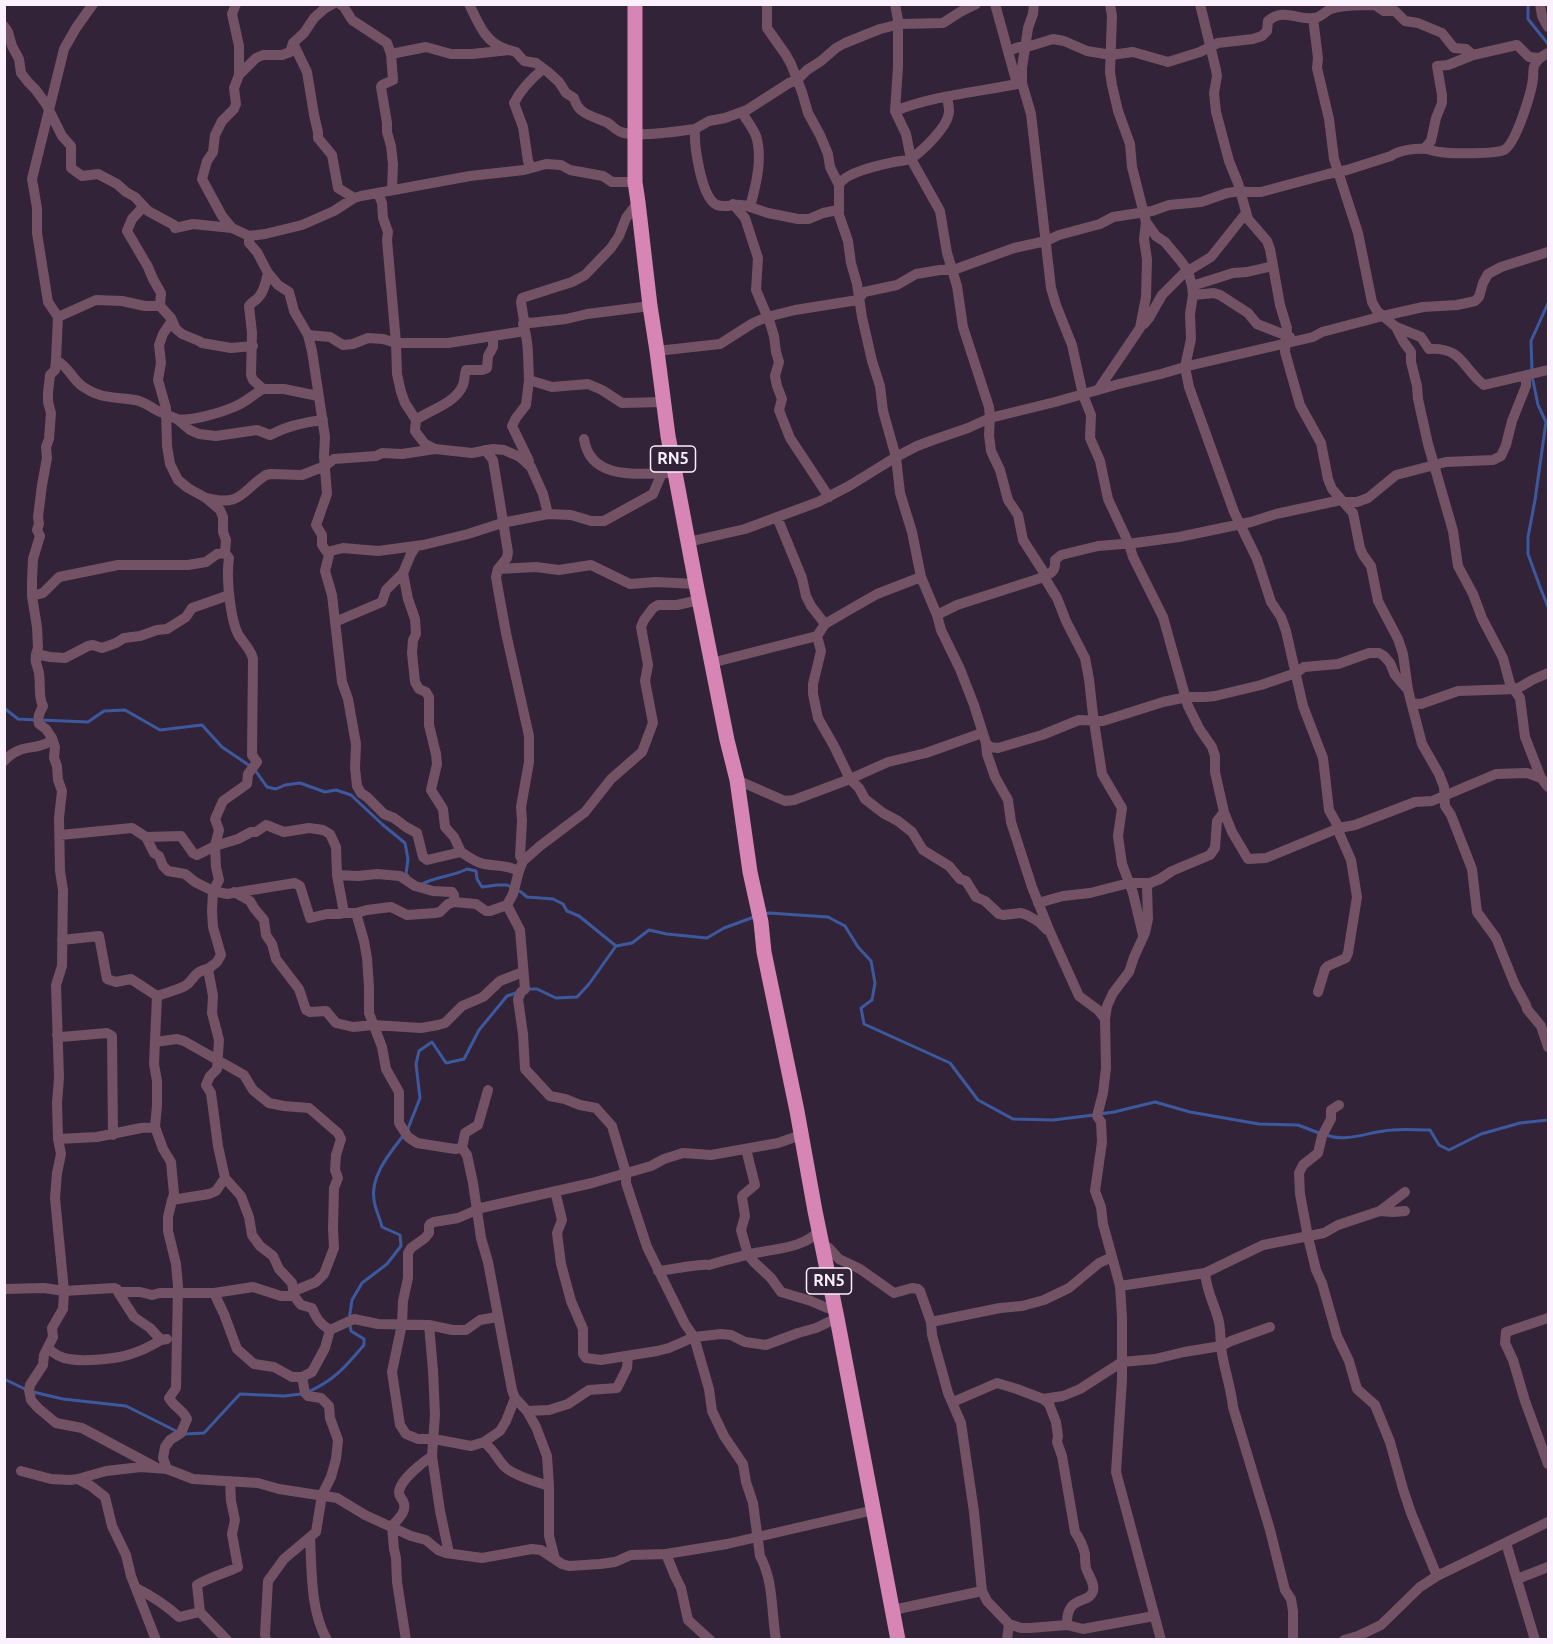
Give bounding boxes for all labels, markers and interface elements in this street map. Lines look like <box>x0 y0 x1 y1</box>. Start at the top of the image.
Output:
road number: RN5 <box>650 446 696 472</box>
road number: RN5 <box>806 1268 852 1294</box>

